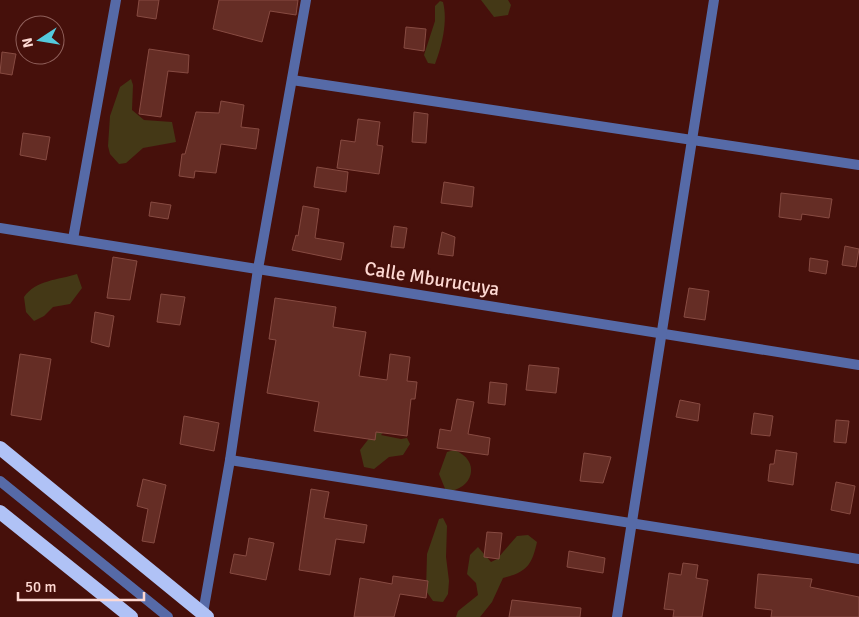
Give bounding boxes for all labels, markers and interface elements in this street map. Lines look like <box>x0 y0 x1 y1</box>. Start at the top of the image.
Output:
north arrow <box>15 15 65 65</box>
text: N <box>18 36 37 49</box>
street label: Calle Mburucuya <box>363 256 501 302</box>
scale bar <box>18 570 144 602</box>
text: 50 m <box>25 578 56 596</box>

